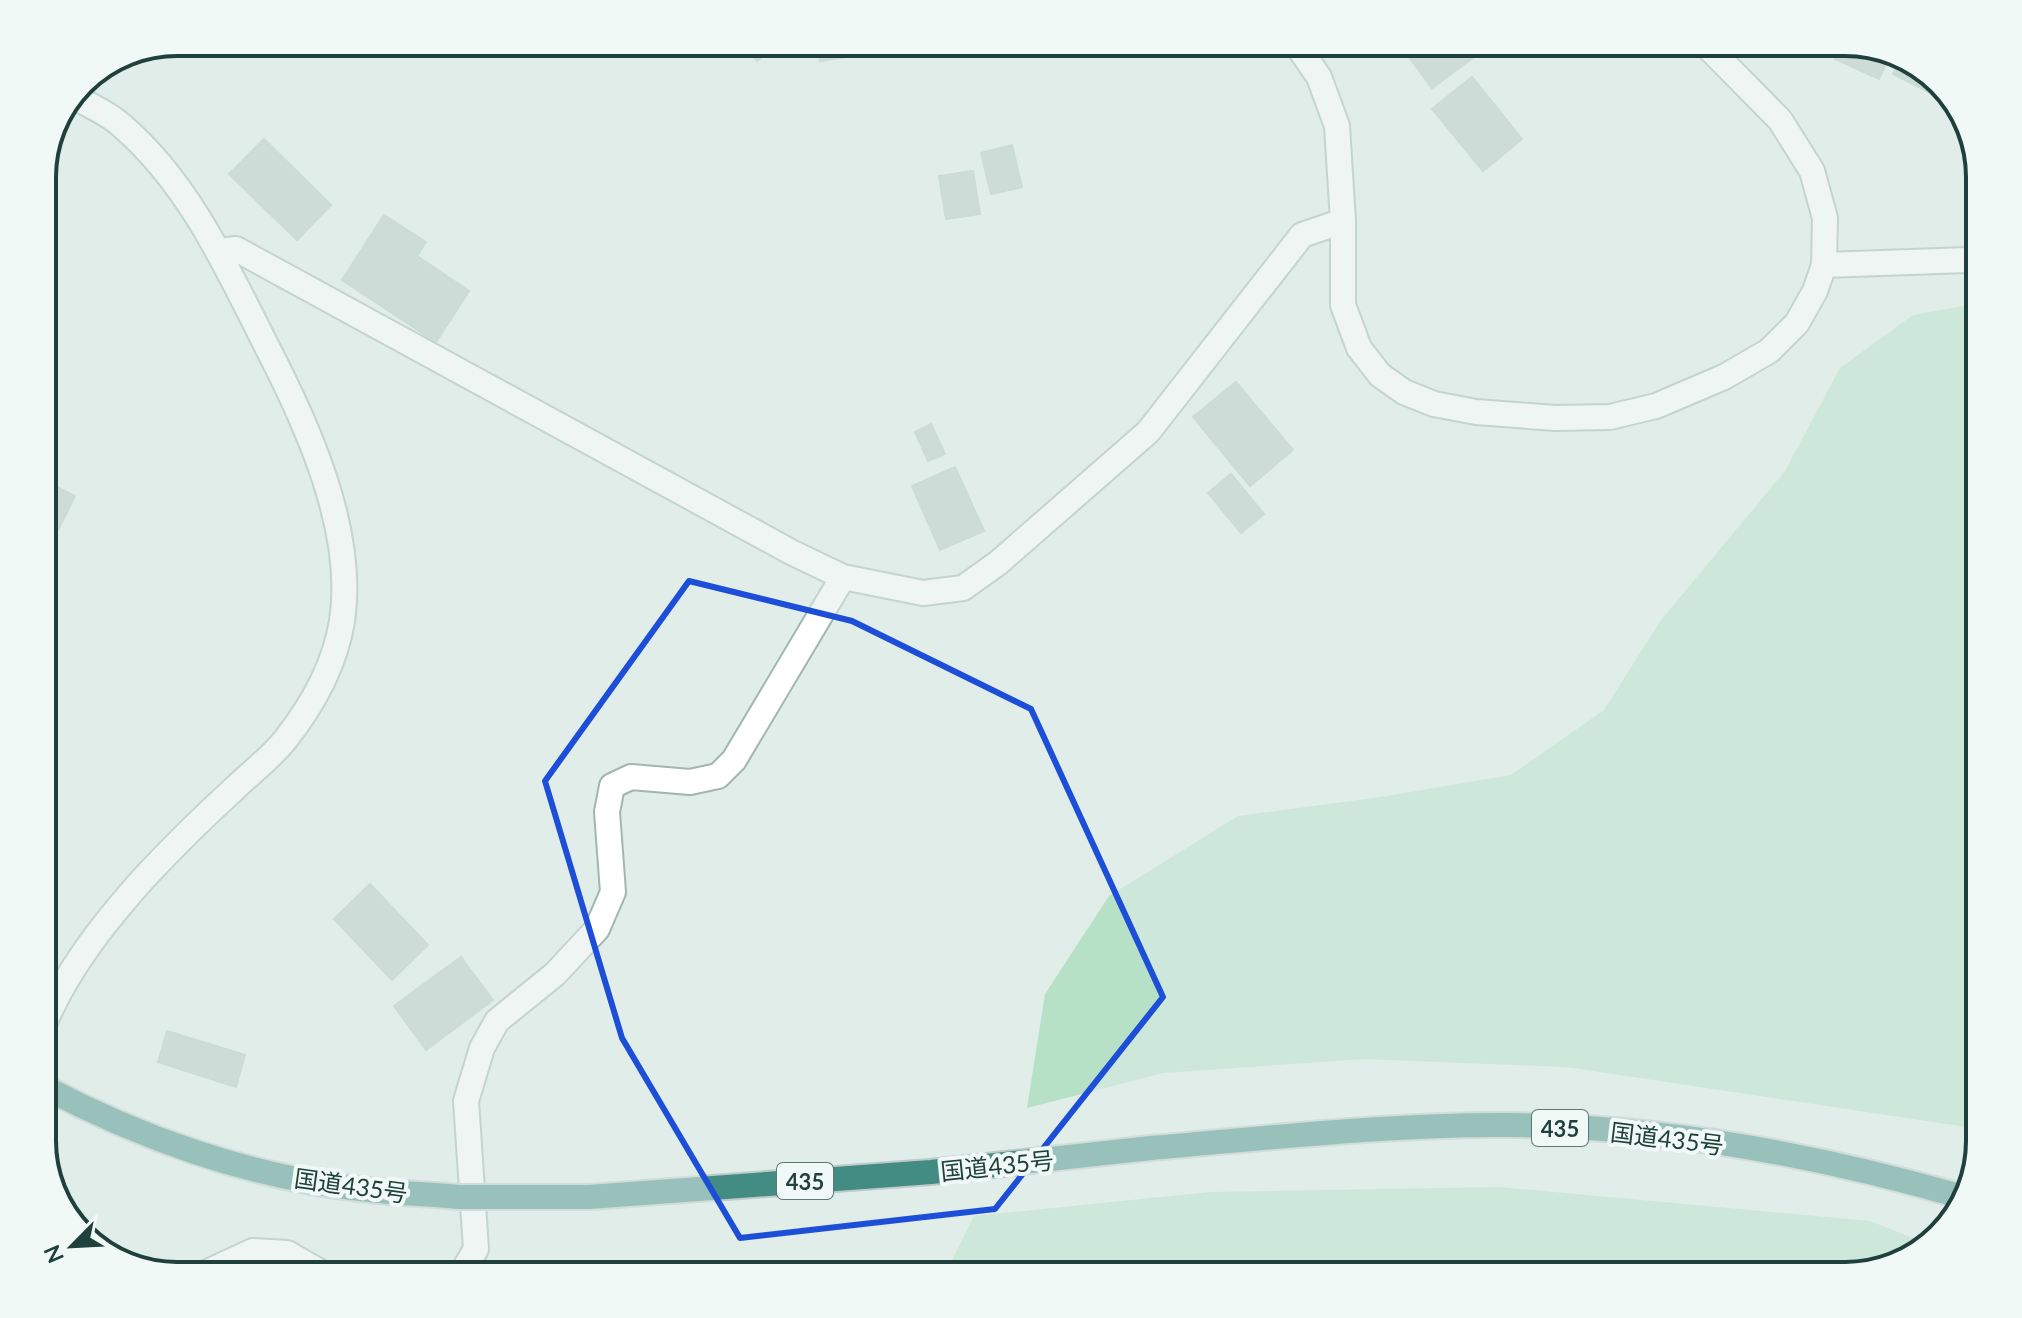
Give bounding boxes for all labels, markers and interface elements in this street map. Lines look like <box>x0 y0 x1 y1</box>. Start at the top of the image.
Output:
road number: 435 <box>1532 1110 1588 1146</box>
street label: 国道435号 <box>1609 1117 1725 1159</box>
street label: 国道435号 <box>939 1145 1055 1185</box>
street label: 国道435号 <box>293 1163 409 1207</box>
road number: 435 <box>777 1163 833 1199</box>
north arrow <box>32 1206 112 1286</box>
text: N <box>37 1241 69 1268</box>

